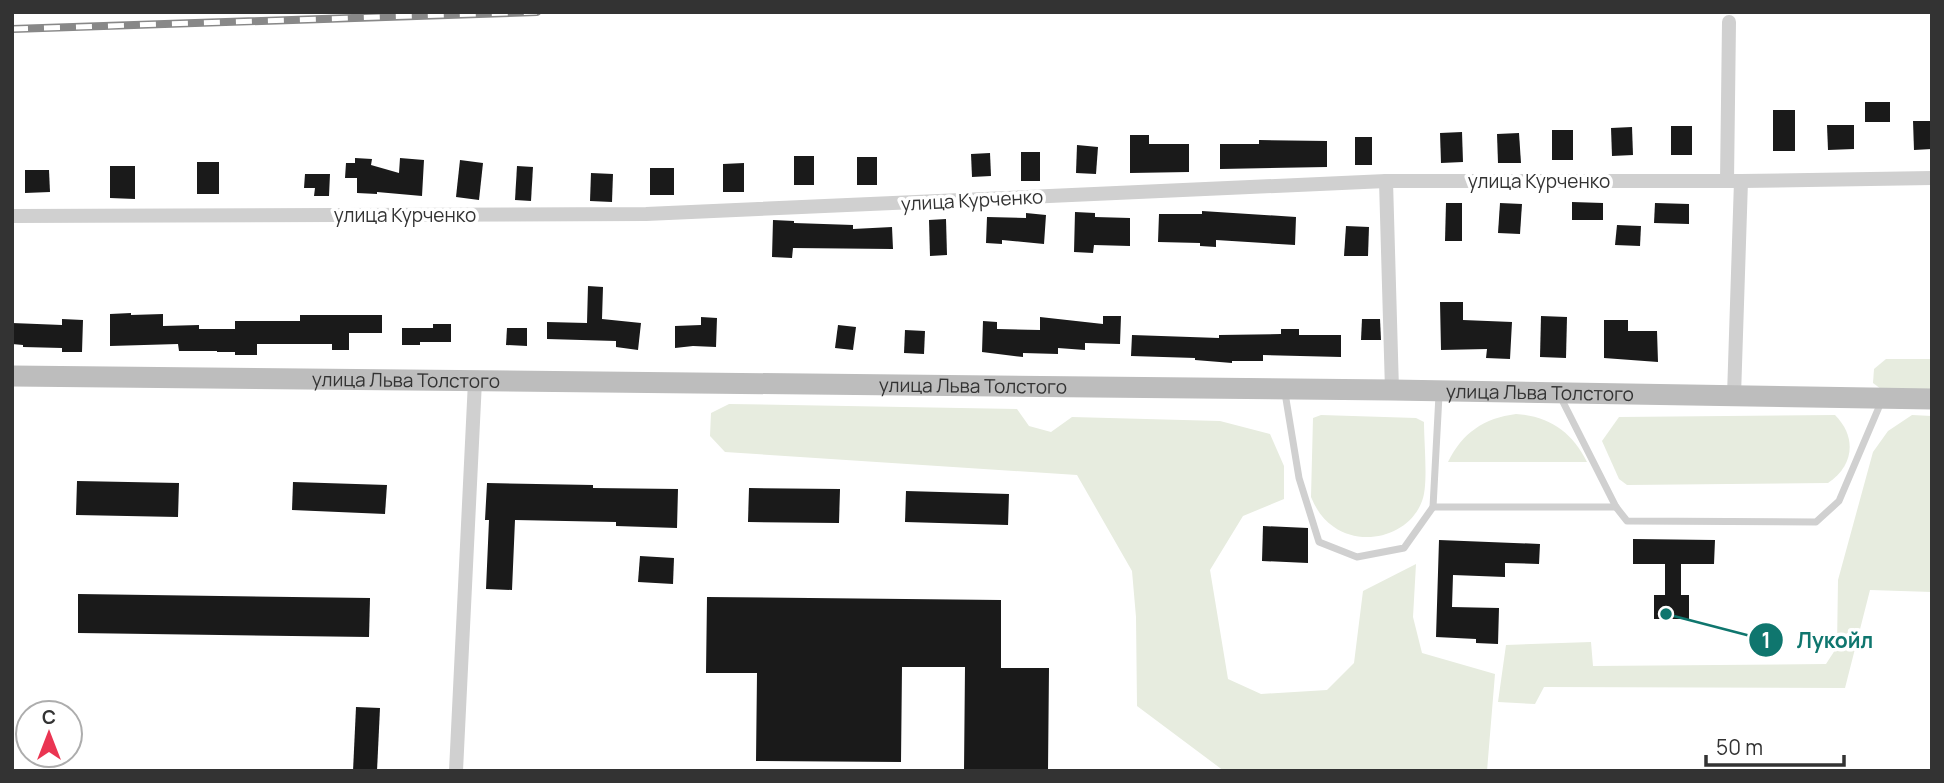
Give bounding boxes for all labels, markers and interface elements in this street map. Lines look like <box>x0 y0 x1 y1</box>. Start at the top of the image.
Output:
street label: улица Курченко <box>1468 168 1610 194</box>
street label: улица Курченко <box>900 183 1044 217</box>
street label: улица Курченко <box>334 202 476 228</box>
street label: улица Льва Толстого <box>312 366 500 394</box>
street label: улица Льва Толстого <box>879 372 1067 400</box>
street label: улица Льва Толстого <box>1446 378 1634 407</box>
callout: Лукойл <box>1748 619 1888 661</box>
text: 1 <box>1761 626 1771 654</box>
text: Лукойл <box>1797 626 1873 654</box>
north arrow <box>14 699 84 769</box>
text: С <box>42 704 56 730</box>
scale bar <box>1706 724 1844 768</box>
text: 50 m <box>1716 733 1763 761</box>

